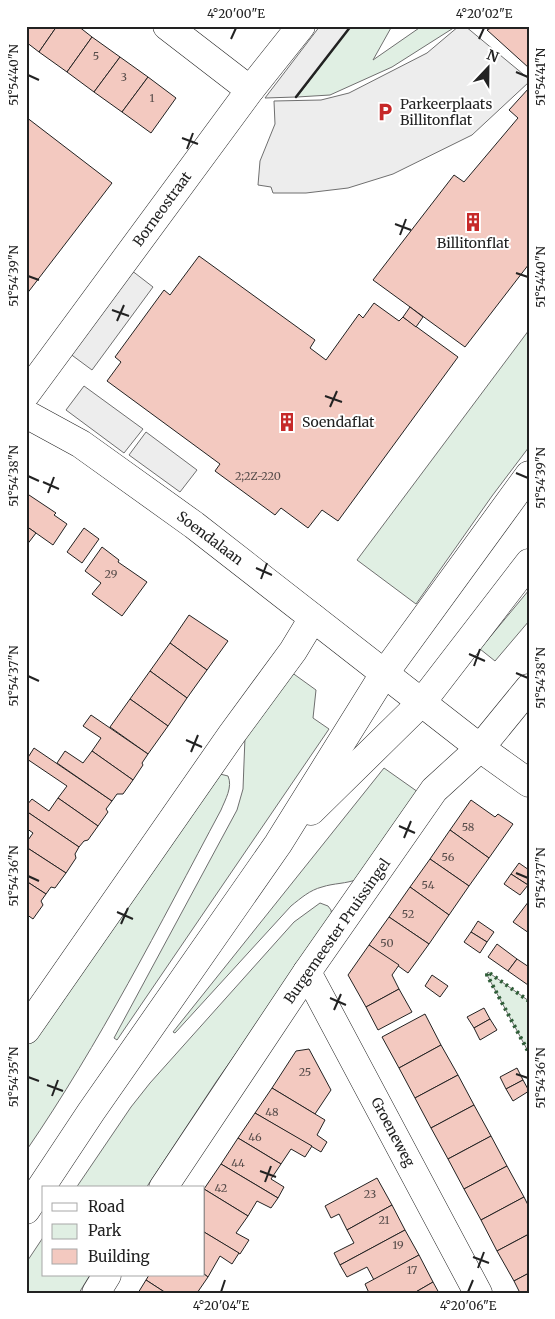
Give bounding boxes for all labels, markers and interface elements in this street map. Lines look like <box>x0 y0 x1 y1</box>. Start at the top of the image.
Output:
text: 4°20'00"E <box>207 6 265 21</box>
text: 4°20'02"E <box>456 6 513 21</box>
north arrow <box>462 42 512 92</box>
text: 51°54'40"N <box>6 44 21 106</box>
text: N <box>484 46 501 66</box>
text: 51°54'41"N <box>533 47 548 106</box>
house number: 5 <box>93 49 99 63</box>
house number: 3 <box>121 70 127 84</box>
house number: 1 <box>150 91 155 105</box>
place label: Parkeerplaats Billitonflat <box>400 95 492 129</box>
parking icon: Parkeerplaats Billitonflat <box>374 101 396 123</box>
street label: Borneostraat <box>129 168 196 250</box>
building icon: Billitonflat <box>462 211 484 233</box>
place label: Billitonflat <box>437 234 510 252</box>
text: 51°54'39"N <box>6 245 21 307</box>
text: 51°54'40"N <box>533 246 548 308</box>
building icon: Soendaflat <box>276 411 298 433</box>
place label: Soendaflat <box>302 413 375 431</box>
text: 51°54'38"N <box>6 444 21 507</box>
text: 51°54'39"N <box>533 447 548 509</box>
house number: 2;2Z-220 <box>235 469 281 483</box>
street label: Soendalaan <box>173 507 247 569</box>
house number: 29 <box>105 567 118 581</box>
text: 51°54'37"N <box>6 645 21 707</box>
text: 51°54'38"N <box>533 646 548 709</box>
house number: 58 <box>462 820 475 834</box>
text: 51°54'36"N <box>6 845 21 907</box>
text: 51°54'37"N <box>533 847 548 909</box>
house number: 56 <box>442 850 455 864</box>
street label: Burgemeester Pruissingel <box>280 854 394 1007</box>
house number: 54 <box>422 878 435 892</box>
house number: 52 <box>402 907 414 921</box>
house number: 50 <box>380 936 394 950</box>
text: 51°54'35"N <box>6 1046 21 1107</box>
text: 51°54'36"N <box>533 1047 548 1109</box>
house number: 25 <box>299 1065 311 1079</box>
street label: Groeneweg <box>367 1094 419 1170</box>
house number: 48 <box>265 1105 279 1119</box>
house number: 46 <box>248 1130 262 1144</box>
house number: 44 <box>231 1156 245 1170</box>
house number: 42 <box>215 1181 227 1195</box>
legend <box>42 1186 205 1276</box>
house number: 23 <box>364 1187 376 1201</box>
text: Road <box>88 1197 124 1216</box>
house number: 21 <box>378 1213 390 1227</box>
text: Park <box>88 1221 122 1240</box>
house number: 19 <box>392 1238 404 1252</box>
text: Building <box>88 1247 150 1266</box>
house number: 17 <box>407 1263 417 1277</box>
text: 4°20'04"E <box>193 1298 250 1313</box>
text: 4°20'06"E <box>440 1298 497 1313</box>

